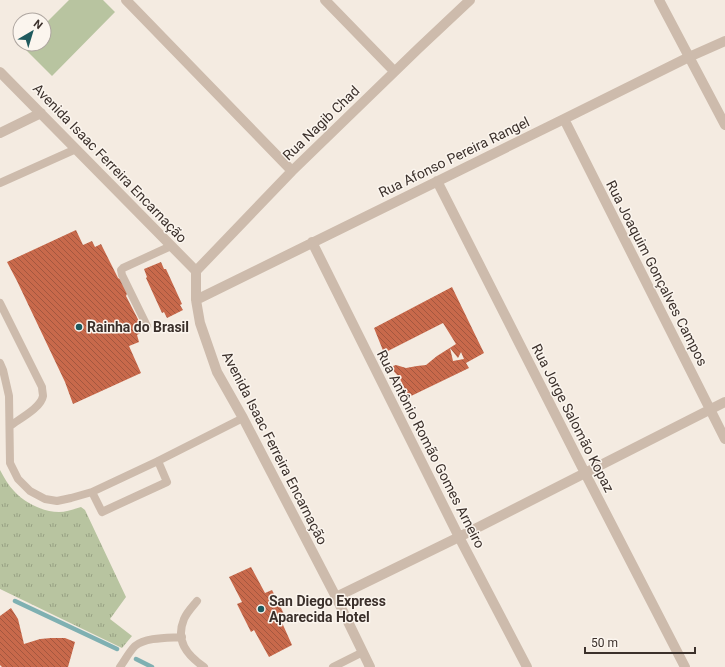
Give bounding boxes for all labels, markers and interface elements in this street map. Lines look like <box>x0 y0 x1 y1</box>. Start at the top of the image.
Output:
north arrow <box>12 12 52 52</box>
text: N <box>31 17 45 32</box>
street label: Avenida Isaac Ferreira Encarnação <box>30 80 190 246</box>
street label: Rua Nagib Chad <box>279 83 363 163</box>
street label: Rua Afonso Pereira Rangel <box>376 113 532 201</box>
street label: Rua Joaquim Gonçalves Campos <box>603 178 711 368</box>
place label: Rainha do Brasil <box>87 319 189 335</box>
marker: Rainha do Brasil <box>74 322 84 332</box>
street label: Rua Jorge Salomão Kopaz <box>529 341 617 495</box>
street label: Rua Antônio Romão Gomes Arneiro <box>374 347 488 551</box>
street label: Avenida Isaac Ferreira Encarnação <box>219 349 331 547</box>
place label: San Diego Express Aparecida Hotel <box>269 593 386 625</box>
marker: San Diego Express Aparecida Hotel <box>256 604 266 614</box>
scale bar <box>585 629 695 655</box>
text: 50 m <box>591 636 618 650</box>

